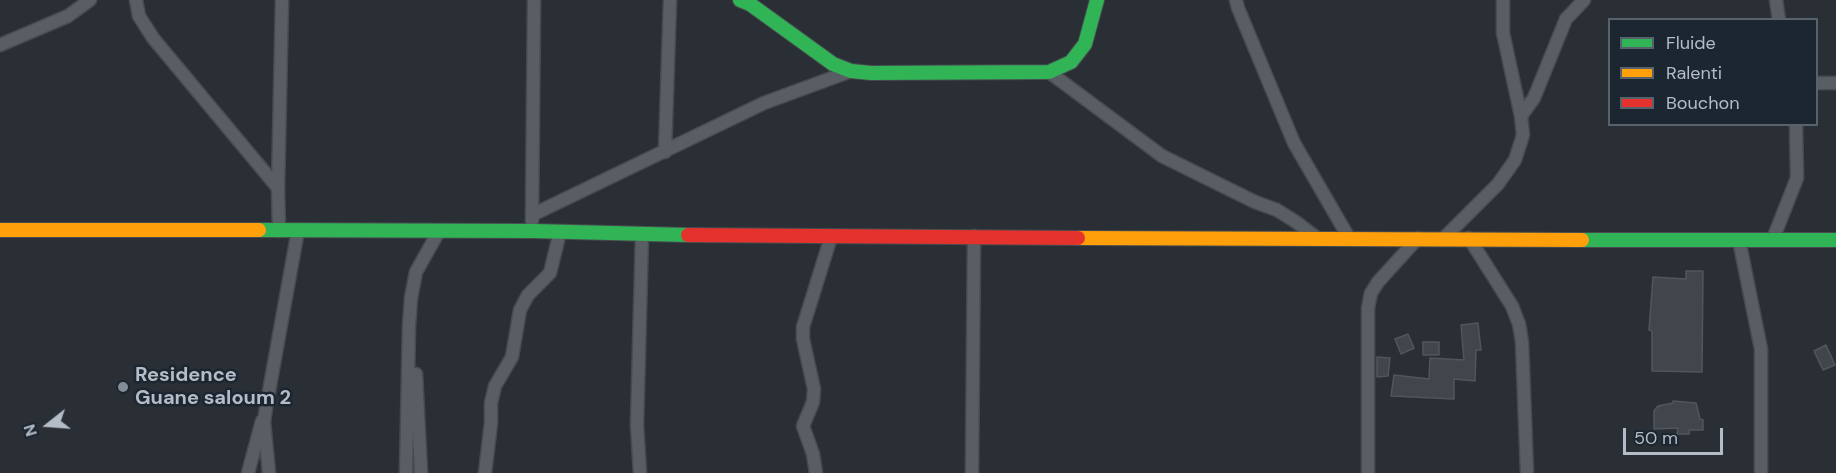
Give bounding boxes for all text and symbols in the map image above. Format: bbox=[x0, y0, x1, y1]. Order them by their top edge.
legend bbox=[1608, 18, 1818, 126]
text: Fluide bbox=[1666, 31, 1716, 55]
text: Ralenti bbox=[1666, 61, 1722, 85]
text: Bouchon bbox=[1666, 91, 1740, 115]
place label: Residence Guane saloum 2 bbox=[135, 364, 291, 411]
marker: Residence Guane saloum 2 bbox=[116, 380, 130, 394]
north arrow bbox=[18, 395, 78, 455]
scale bar bbox=[1626, 416, 1726, 454]
text: N bbox=[19, 422, 42, 439]
text: 50 m bbox=[1634, 426, 1678, 450]

